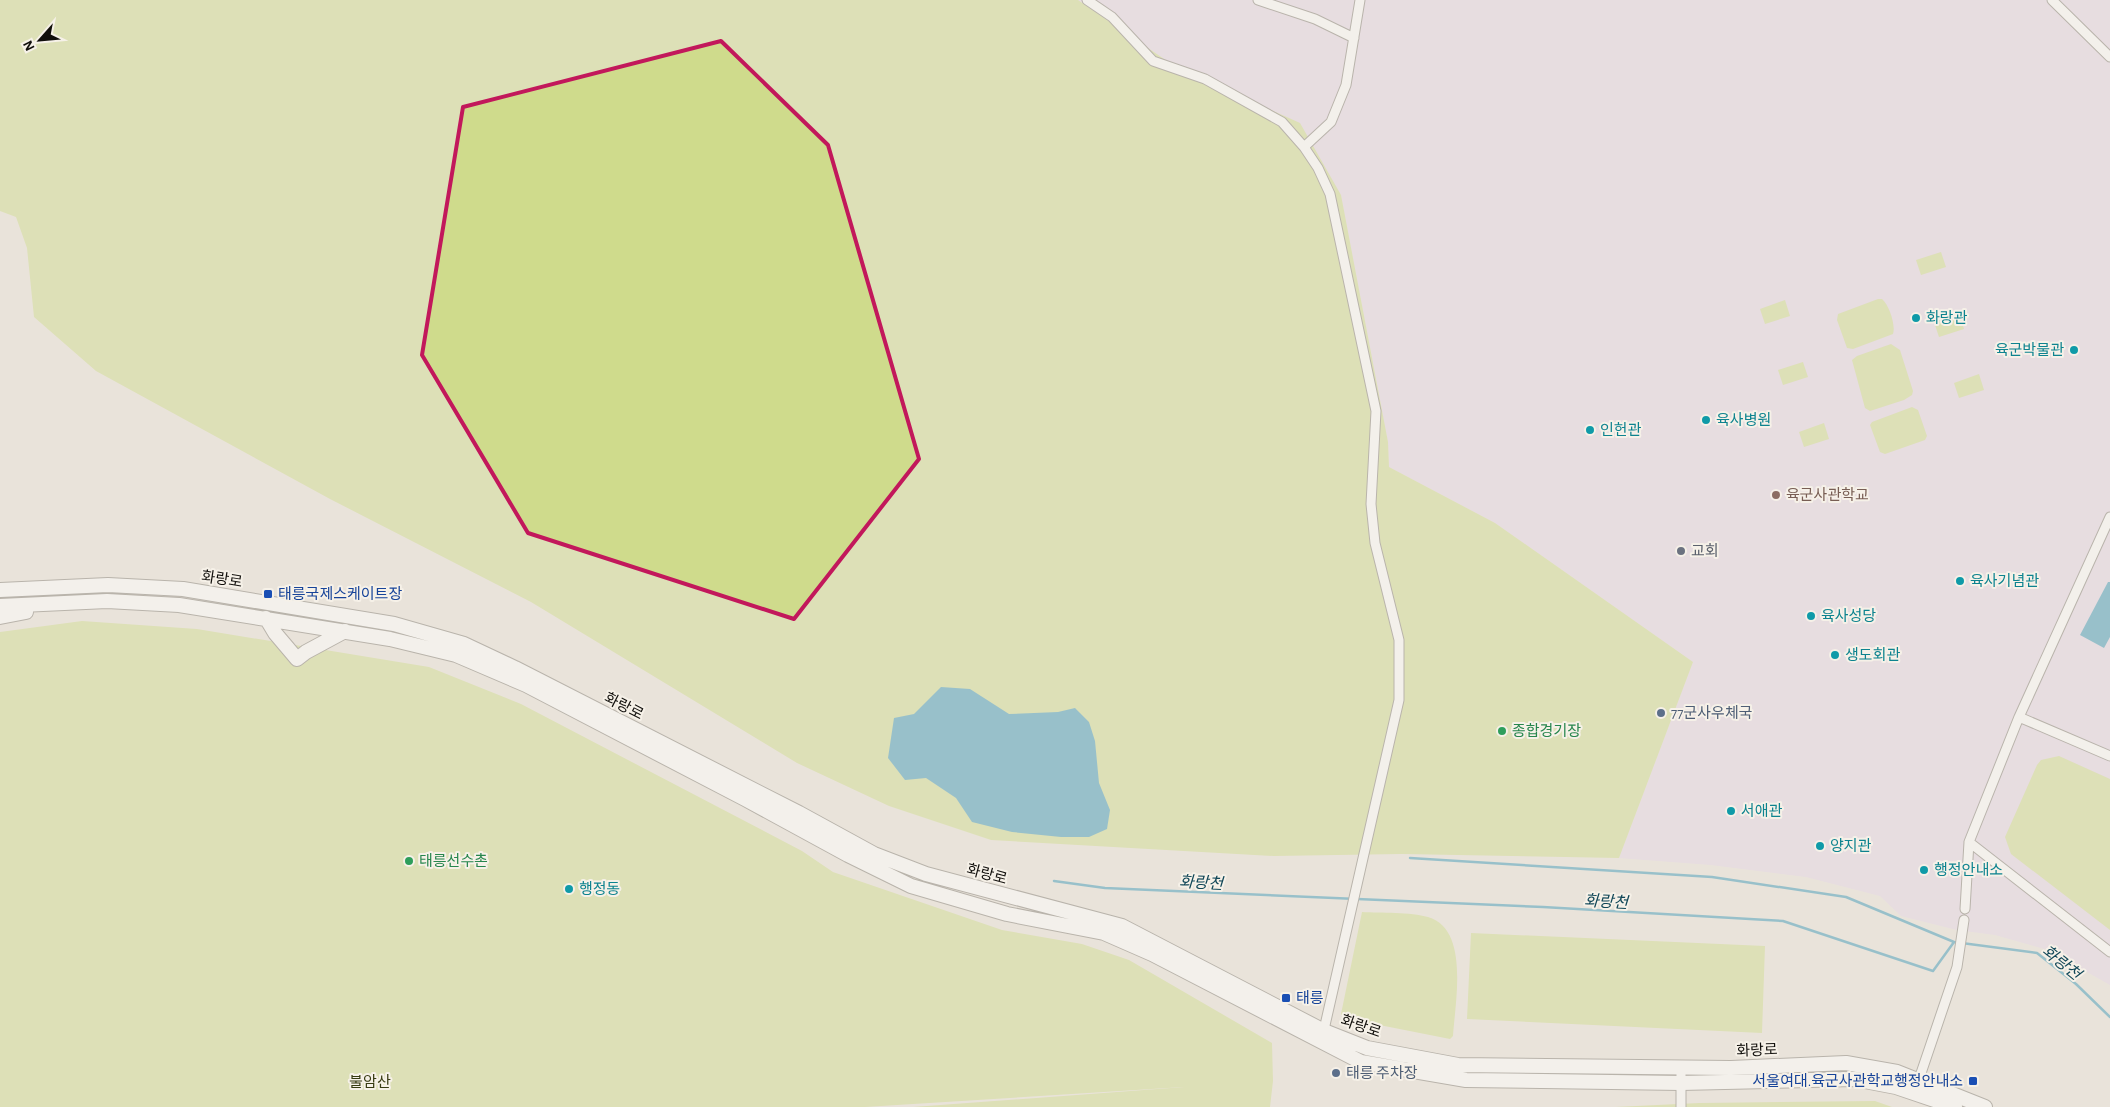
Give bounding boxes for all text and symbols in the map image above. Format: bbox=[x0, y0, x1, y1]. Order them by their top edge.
north arrow bbox=[15, 15, 65, 65]
text: N bbox=[21, 38, 38, 53]
place label: 화랑관 bbox=[1926, 310, 1968, 326]
marker: 화랑관 bbox=[1910, 312, 1922, 324]
place label: 육군박물관 bbox=[1995, 342, 2064, 358]
marker: 육군박물관 bbox=[2068, 344, 2080, 356]
place label: 육사병원 bbox=[1716, 412, 1771, 428]
marker: 육사병원 bbox=[1700, 414, 1712, 426]
place label: 인헌관 bbox=[1600, 421, 1642, 438]
marker: 인헌관 bbox=[1584, 424, 1596, 436]
place label: 육군사관학교 bbox=[1786, 486, 1869, 503]
marker: 육군사관학교 bbox=[1770, 489, 1782, 501]
place label: 교회 bbox=[1691, 543, 1719, 559]
marker: 교회 bbox=[1675, 545, 1687, 557]
street label: 화랑로 bbox=[200, 568, 244, 590]
place label: 육사기념관 bbox=[1970, 573, 2039, 589]
marker: 육사기념관 bbox=[1954, 575, 1966, 587]
place label: 태릉국제스케이트장 bbox=[278, 586, 402, 602]
marker: 태릉국제스케이트장 bbox=[262, 588, 274, 600]
place label: 육사성당 bbox=[1821, 608, 1876, 624]
marker: 육사성당 bbox=[1805, 610, 1817, 622]
place label: 생도회관 bbox=[1845, 647, 1900, 663]
marker: 생도회관 bbox=[1829, 649, 1841, 661]
street label: 화랑로 bbox=[602, 689, 646, 723]
place label: 77군사우체국 bbox=[1671, 705, 1753, 721]
marker: 77군사우체국 bbox=[1655, 707, 1667, 719]
place label: 종합경기장 bbox=[1512, 723, 1581, 739]
marker: 종합경기장 bbox=[1496, 725, 1508, 737]
place label: 서애관 bbox=[1741, 803, 1783, 819]
marker: 서애관 bbox=[1725, 805, 1737, 817]
place label: 양지관 bbox=[1830, 838, 1872, 854]
marker: 양지관 bbox=[1814, 840, 1826, 852]
place label: 태릉선수촌 bbox=[419, 853, 488, 869]
marker: 태릉선수촌 bbox=[403, 855, 415, 867]
street label: 화랑로 bbox=[965, 861, 1009, 887]
place label: 행정안내소 bbox=[1934, 862, 2003, 878]
marker: 행정안내소 bbox=[1918, 864, 1930, 876]
water label: 화랑천 bbox=[1178, 873, 1226, 892]
place label: 행정동 bbox=[579, 881, 620, 897]
marker: 행정동 bbox=[563, 883, 575, 895]
water label: 화랑천 bbox=[1583, 892, 1631, 911]
water label: 화랑천 bbox=[2039, 942, 2086, 984]
place label: 태릉 bbox=[1296, 990, 1324, 1006]
marker: 태릉 bbox=[1280, 992, 1292, 1004]
street label: 화랑로 bbox=[1339, 1012, 1383, 1040]
street label: 화랑로 bbox=[1736, 1041, 1778, 1059]
place label: 태릉 주차장 bbox=[1346, 1065, 1418, 1081]
marker: 태릉 주차장 bbox=[1330, 1067, 1342, 1079]
place label: 서울여대.육군사관학교행정안내소 bbox=[1753, 1072, 1963, 1089]
park label: 불암산 bbox=[349, 1074, 391, 1090]
marker: 서울여대.육군사관학교행정안내소 bbox=[1967, 1075, 1979, 1087]

